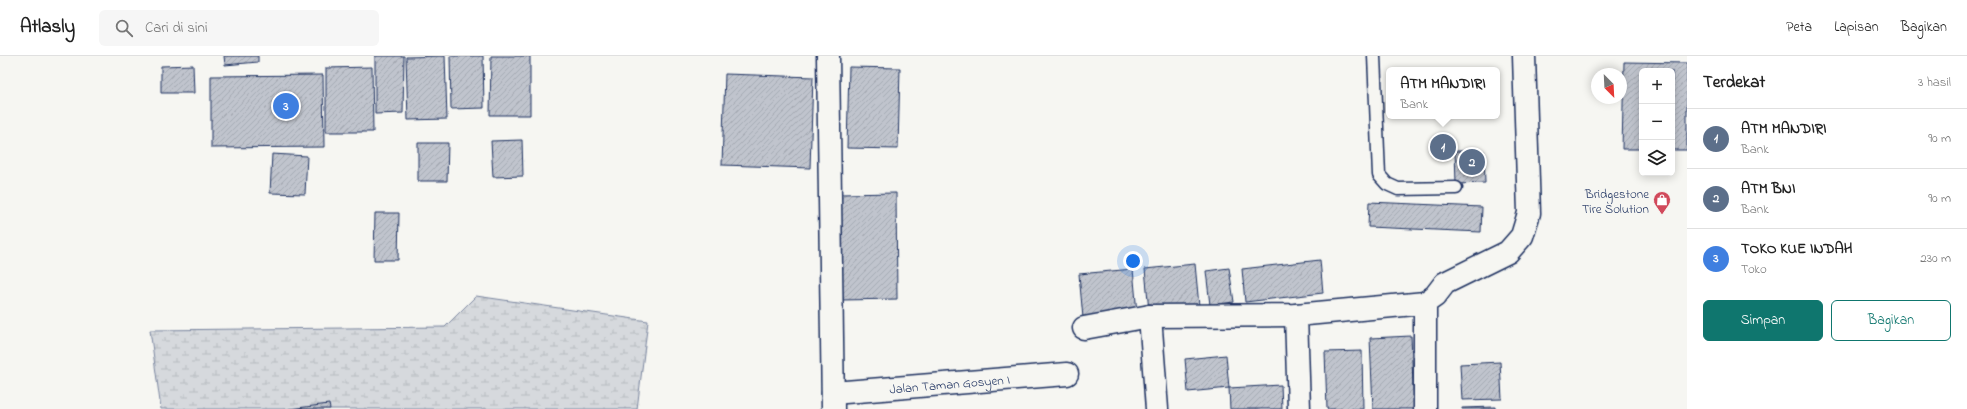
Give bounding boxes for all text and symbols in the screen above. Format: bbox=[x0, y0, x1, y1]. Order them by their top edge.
search box bbox=[99, 10, 379, 46]
text: Atlasly bbox=[20, 14, 75, 41]
icon: search bbox=[113, 17, 135, 39]
text: Cari di sini bbox=[145, 17, 208, 39]
text: Peta bbox=[1786, 17, 1812, 38]
text: Lapisan bbox=[1834, 17, 1879, 38]
text: Bagikan bbox=[1901, 17, 1947, 38]
popup bbox=[1386, 67, 1500, 119]
north arrow bbox=[1591, 68, 1627, 104]
map controls bbox=[1639, 68, 1675, 176]
button: + bbox=[1639, 68, 1675, 104]
text: Terdekat bbox=[1703, 70, 1765, 95]
text: ATM MANDIRI bbox=[1400, 73, 1486, 95]
text: 3 hasil bbox=[1918, 73, 1951, 92]
pin: 3 bbox=[273, 91, 299, 121]
text: Bank bbox=[1400, 95, 1428, 114]
button: − bbox=[1639, 104, 1675, 140]
text: ATM MANDIRI bbox=[1741, 118, 1827, 140]
text: 1 bbox=[1714, 129, 1718, 148]
text: 90 m bbox=[1928, 129, 1951, 148]
pin: 1 bbox=[1430, 132, 1456, 162]
button: layers bbox=[1639, 140, 1675, 176]
text: Bank bbox=[1741, 140, 1769, 159]
pin: 2 bbox=[1459, 147, 1485, 177]
text: ATM BNI bbox=[1741, 178, 1795, 200]
place label: Bridgestone Tire Solution bbox=[1582, 185, 1649, 219]
text: 2 bbox=[1713, 189, 1719, 208]
text: 90 m bbox=[1928, 189, 1951, 208]
shop icon: Bridgestone Tire Solution bbox=[1652, 190, 1672, 215]
text: Bank bbox=[1741, 200, 1769, 219]
text: TOKO KUE INDAH bbox=[1741, 238, 1853, 260]
text: 3 bbox=[1713, 249, 1719, 268]
text: 230 m bbox=[1920, 249, 1951, 268]
your location bbox=[1123, 251, 1143, 271]
text: Toko bbox=[1741, 260, 1767, 279]
button: Simpan bbox=[1703, 300, 1823, 341]
button: Bagikan bbox=[1831, 300, 1951, 341]
street label: Jalan Taman Gosyen I bbox=[889, 371, 1011, 399]

